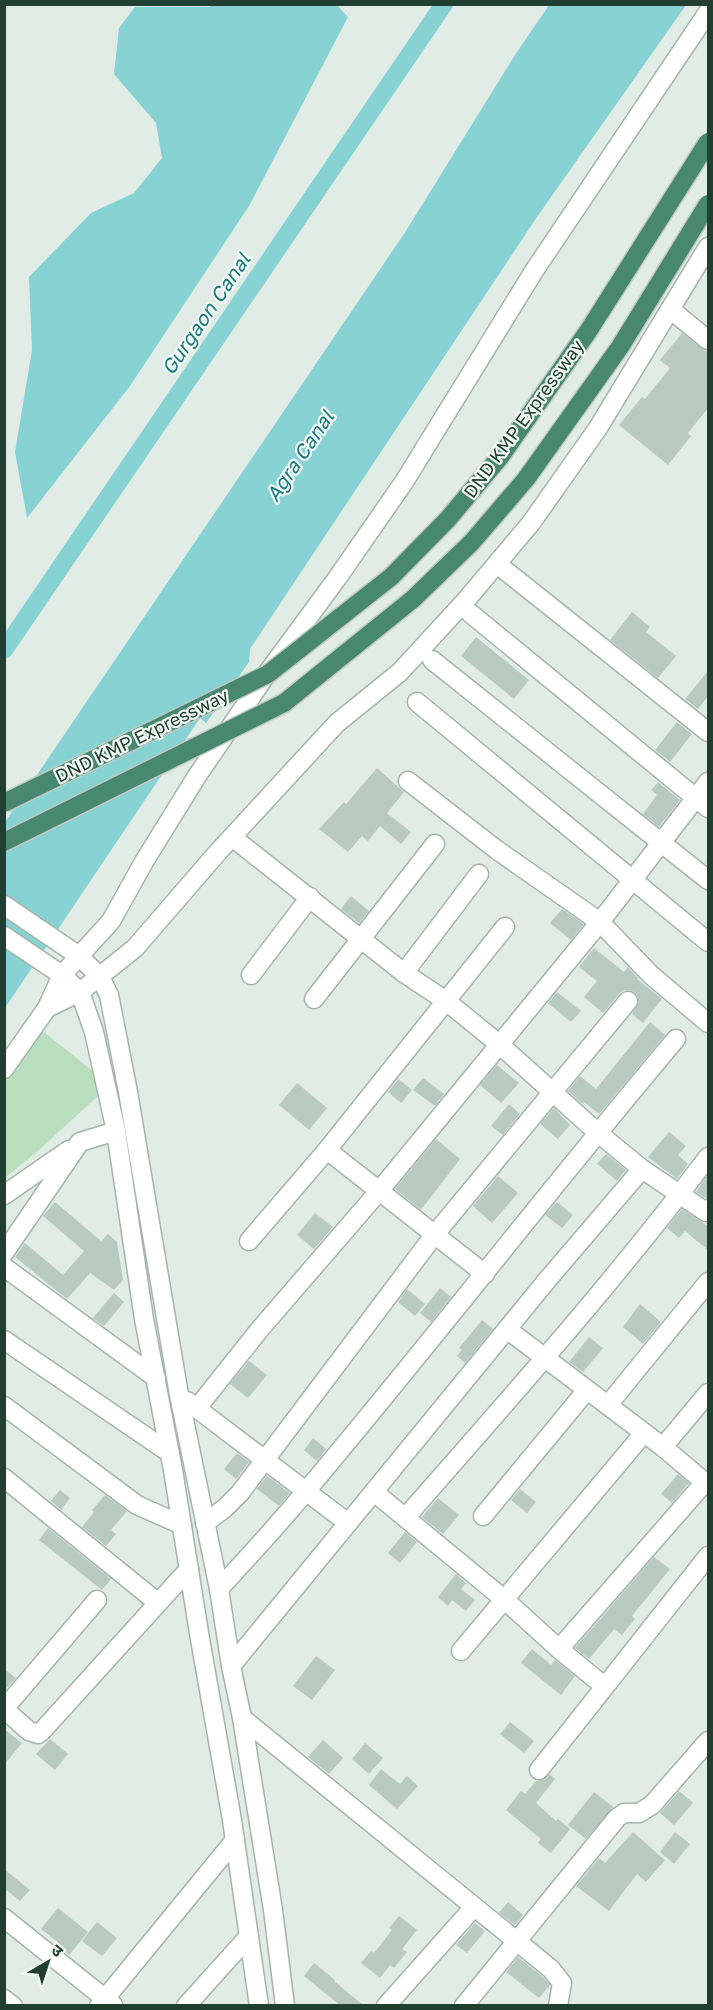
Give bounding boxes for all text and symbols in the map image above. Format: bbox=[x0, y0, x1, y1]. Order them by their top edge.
water label: Gurgaon Canal bbox=[156, 248, 256, 379]
street label: DND KMP Expressway bbox=[458, 335, 588, 502]
water label: Agra Canal bbox=[260, 405, 339, 506]
street label: DND KMP Expressway bbox=[51, 684, 232, 787]
north arrow bbox=[18, 1932, 78, 1992]
text: उ bbox=[48, 1940, 68, 1961]

